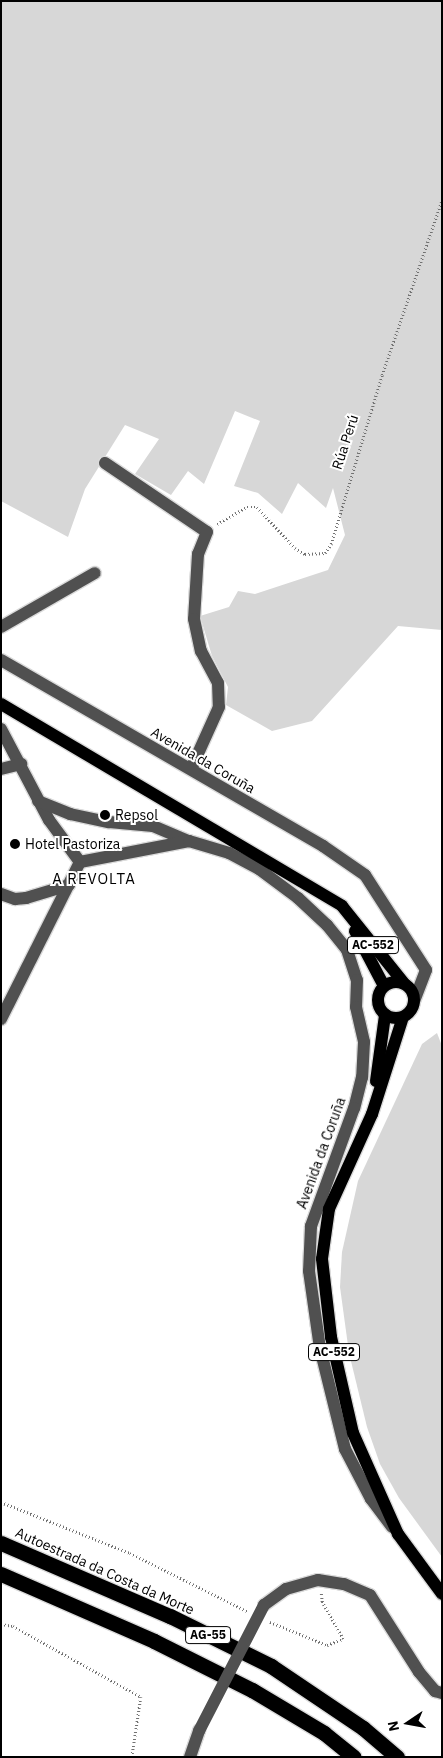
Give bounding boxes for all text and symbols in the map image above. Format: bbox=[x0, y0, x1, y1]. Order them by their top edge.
street label: Rúa Perú bbox=[328, 412, 362, 472]
street label: Avenida da Coruña bbox=[148, 723, 258, 797]
place label: Repsol bbox=[115, 807, 158, 823]
marker: Repsol bbox=[99, 809, 111, 821]
place label: Hotel Pastoriza bbox=[25, 836, 120, 852]
marker: Hotel Pastoriza bbox=[9, 838, 21, 850]
district label: A REVOLTA bbox=[51, 870, 137, 888]
road number: AC-552 bbox=[347, 936, 399, 954]
street label: Avenida da Coruña bbox=[293, 1095, 349, 1211]
road number: AC-552 bbox=[308, 1342, 360, 1361]
street label: Autoestrada da Costa da Morte bbox=[13, 1524, 197, 1618]
road number: AG-55 bbox=[184, 1626, 232, 1644]
north arrow bbox=[383, 1698, 433, 1748]
text: N bbox=[383, 1719, 403, 1733]

